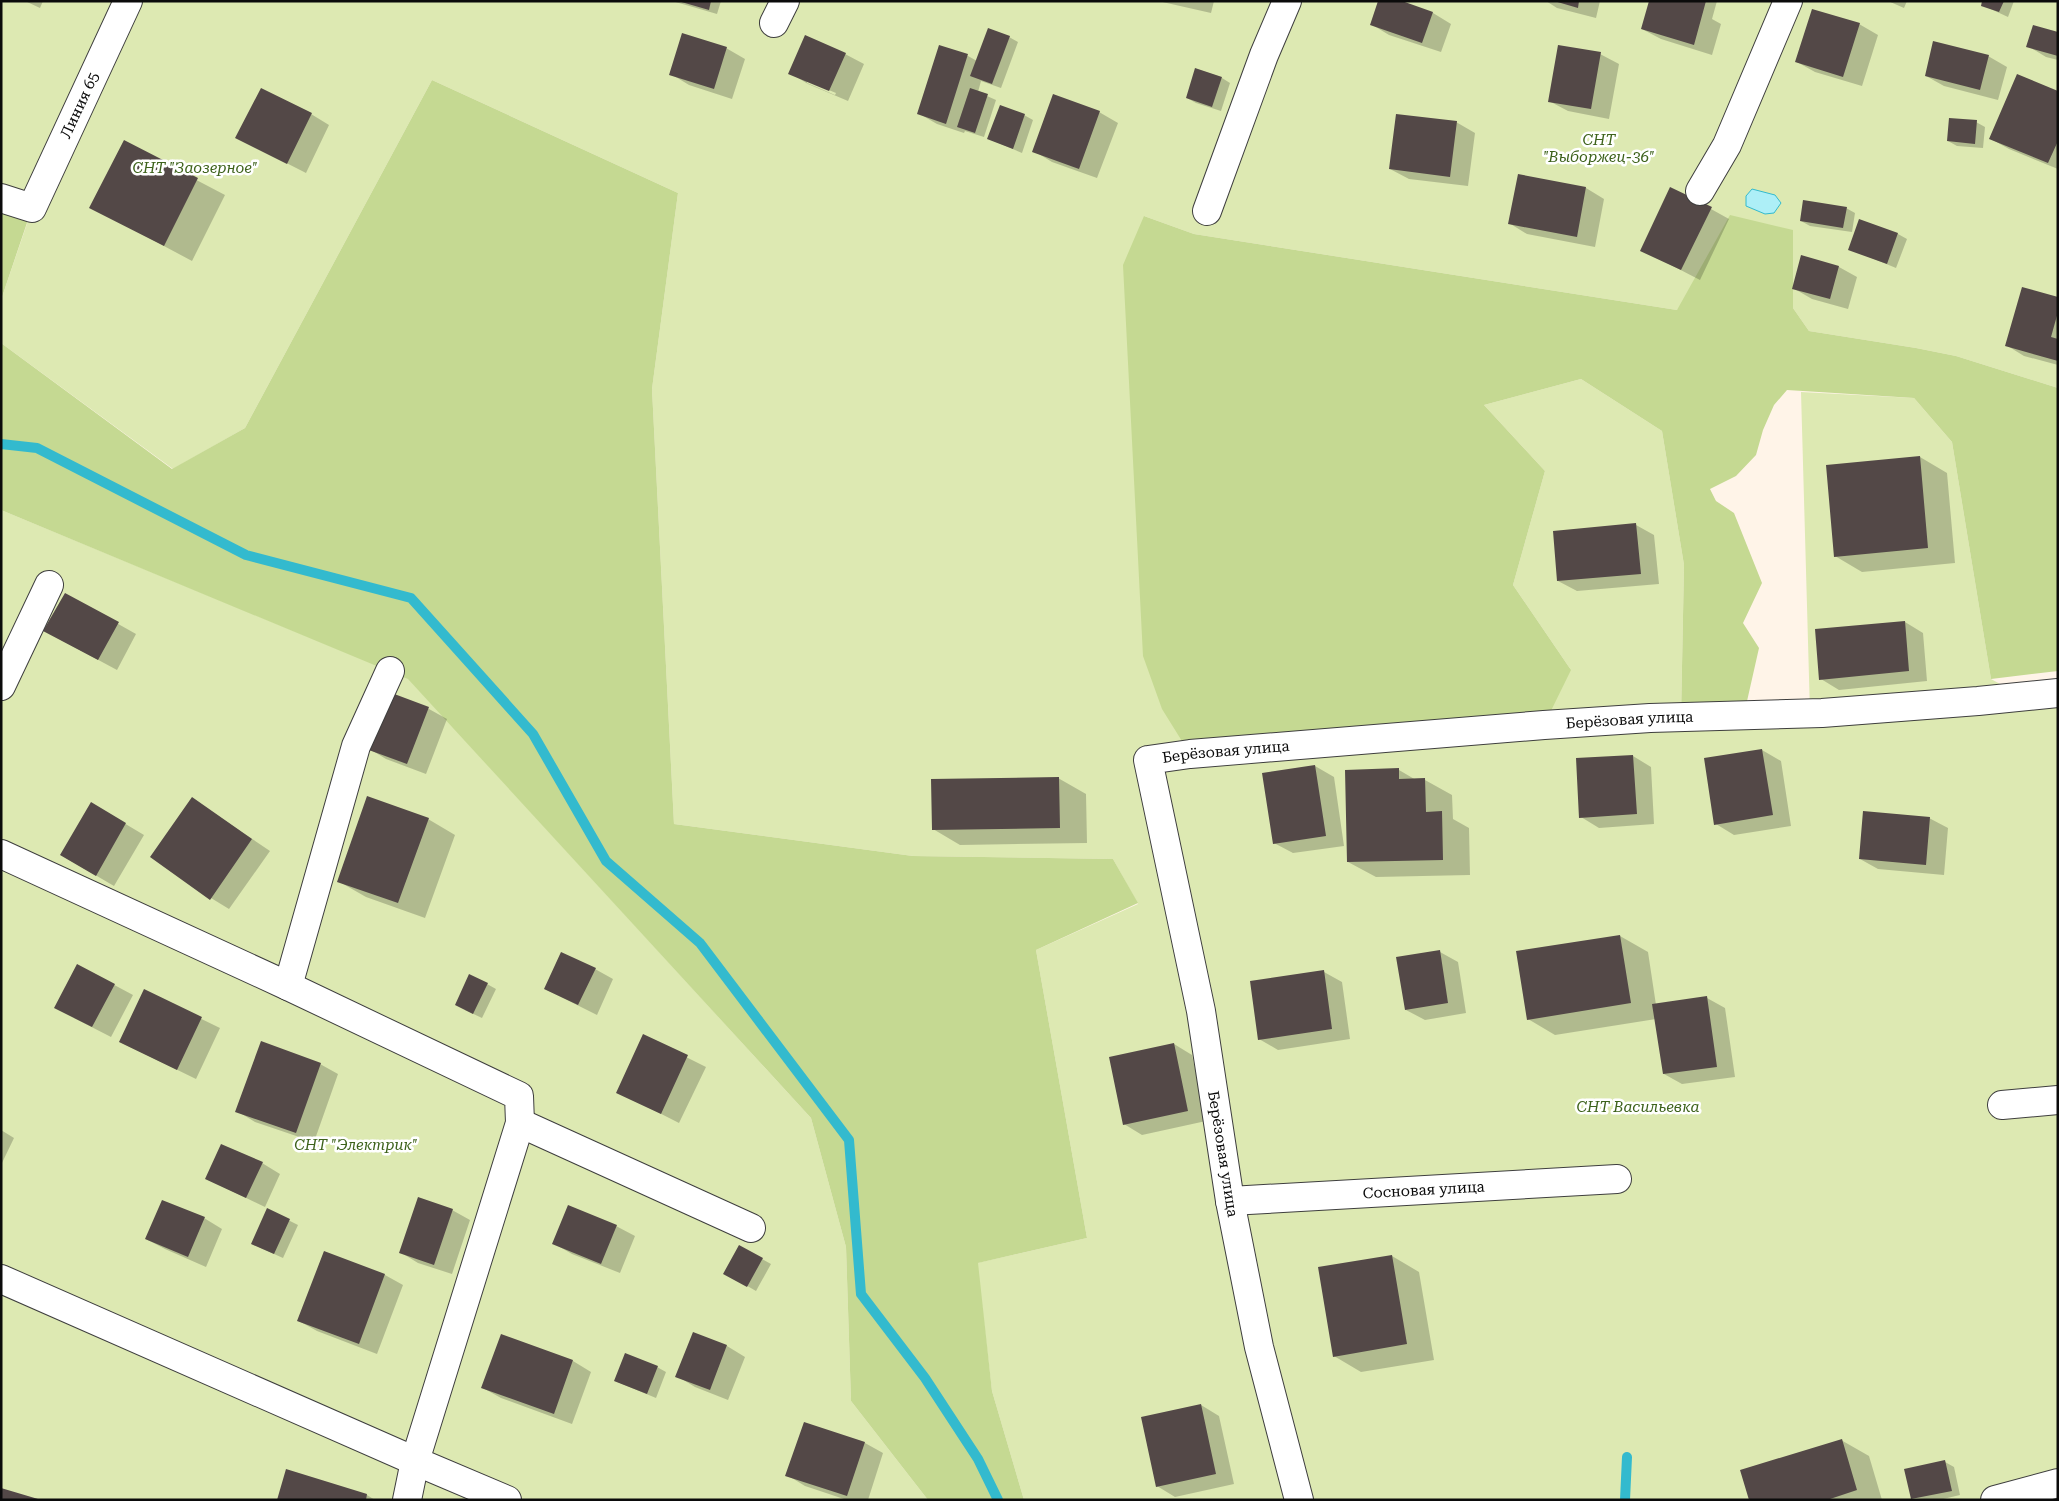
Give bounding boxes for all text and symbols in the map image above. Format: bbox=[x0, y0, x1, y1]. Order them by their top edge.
street label: Линия 65 bbox=[57, 69, 103, 141]
park label: СНТ "Выборжец-36" bbox=[1543, 131, 1655, 166]
park label: СНТ "Заозерное" bbox=[132, 159, 258, 177]
street label: Берёзовая улица bbox=[1565, 708, 1694, 733]
street label: Берёзовая улица bbox=[1161, 737, 1290, 767]
street label: Берёзовая улица bbox=[1204, 1090, 1242, 1218]
park label: СНТ Васильевка bbox=[1576, 1098, 1700, 1116]
park label: СНТ "Электрик" bbox=[294, 1136, 418, 1154]
street label: Сосновая улица bbox=[1362, 1178, 1485, 1202]

